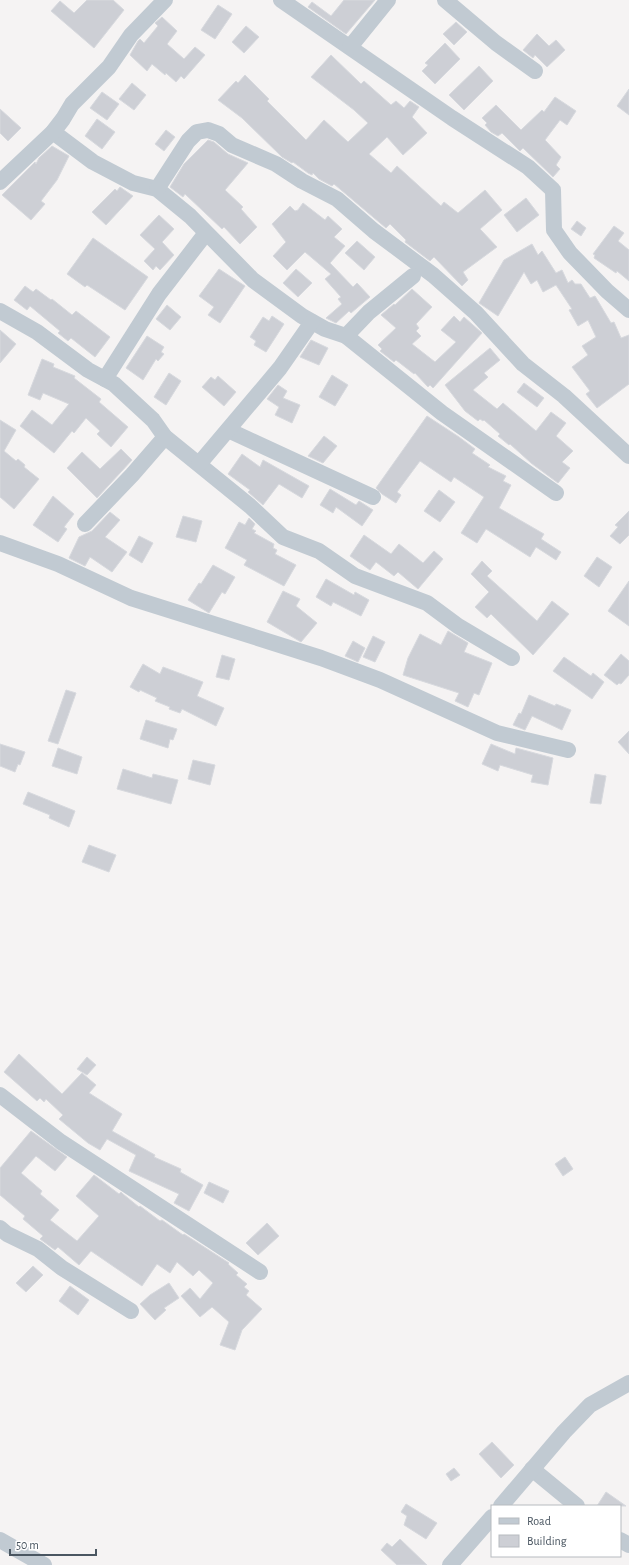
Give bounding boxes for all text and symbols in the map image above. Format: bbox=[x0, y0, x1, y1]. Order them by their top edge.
legend bbox=[491, 1505, 621, 1557]
text: Road bbox=[527, 1515, 551, 1527]
scale bar bbox=[10, 1531, 96, 1557]
text: Building bbox=[527, 1535, 567, 1547]
text: 50 m bbox=[16, 1539, 39, 1551]

